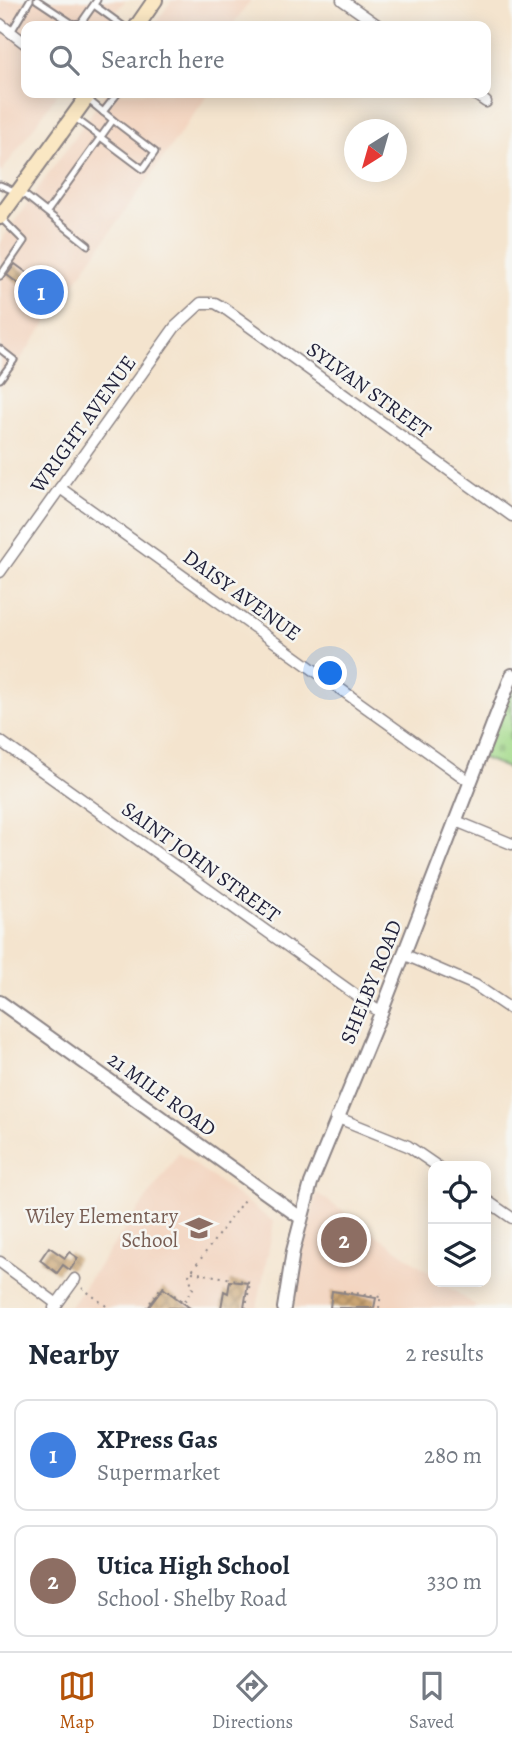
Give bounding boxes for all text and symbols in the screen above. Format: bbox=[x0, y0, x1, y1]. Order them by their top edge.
search box bbox=[21, 21, 491, 98]
icon: search bbox=[45, 41, 83, 79]
text: Search here bbox=[101, 42, 225, 77]
north arrow bbox=[344, 119, 407, 182]
pin: 1 bbox=[18, 266, 64, 318]
street label: SYLVAN STREET bbox=[301, 335, 437, 445]
street label: WRIGHT AVENUE bbox=[23, 350, 142, 499]
street label: DAISY AVENUE bbox=[177, 543, 307, 647]
your location bbox=[313, 656, 347, 690]
street label: SAINT JOHN STREET bbox=[116, 795, 286, 929]
street label: SHELBY ROAD bbox=[333, 916, 409, 1048]
street label: 21 MILE ROAD bbox=[102, 1045, 222, 1143]
map controls bbox=[428, 1161, 491, 1287]
button: locate bbox=[428, 1161, 491, 1224]
place label: Wiley Elementary School bbox=[25, 1202, 179, 1254]
school or university icon: Wiley Elementary School bbox=[184, 1213, 214, 1243]
pin: 2 bbox=[321, 1214, 367, 1266]
button: layers bbox=[428, 1224, 491, 1287]
text: Nearby bbox=[28, 1334, 119, 1374]
text: 2 results bbox=[406, 1338, 484, 1369]
text: XPress Gas bbox=[97, 1422, 218, 1457]
text: 1 bbox=[49, 1440, 57, 1471]
text: 280 m bbox=[424, 1440, 482, 1471]
text: Supermarket bbox=[97, 1457, 220, 1488]
text: Utica High School bbox=[97, 1548, 290, 1583]
text: 2 bbox=[47, 1566, 59, 1597]
text: 330 m bbox=[427, 1566, 482, 1597]
text: School · Shelby Road bbox=[97, 1583, 287, 1614]
tab: Map bbox=[58, 1667, 96, 1735]
tab: Directions bbox=[212, 1667, 293, 1735]
tab: Saved bbox=[409, 1667, 454, 1735]

